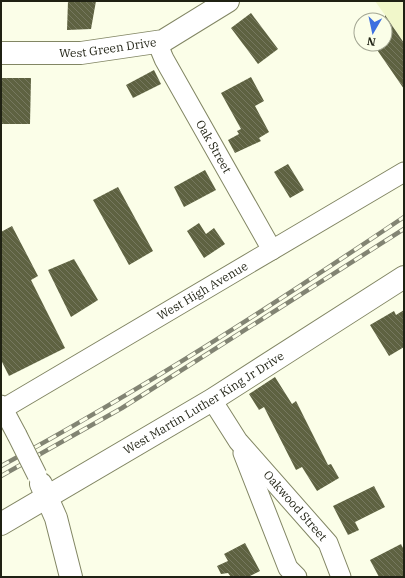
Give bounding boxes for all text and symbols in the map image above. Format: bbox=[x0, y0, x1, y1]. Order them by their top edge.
north arrow bbox=[353, 12, 393, 52]
street label: West Green Drive bbox=[59, 34, 157, 60]
text: N bbox=[366, 34, 377, 49]
street label: Oak Street bbox=[193, 117, 235, 176]
street label: West High Avenue bbox=[154, 258, 250, 323]
street label: West Martin Luther King Jr Drive bbox=[121, 348, 286, 457]
street label: Oakwood Street bbox=[260, 467, 331, 544]

